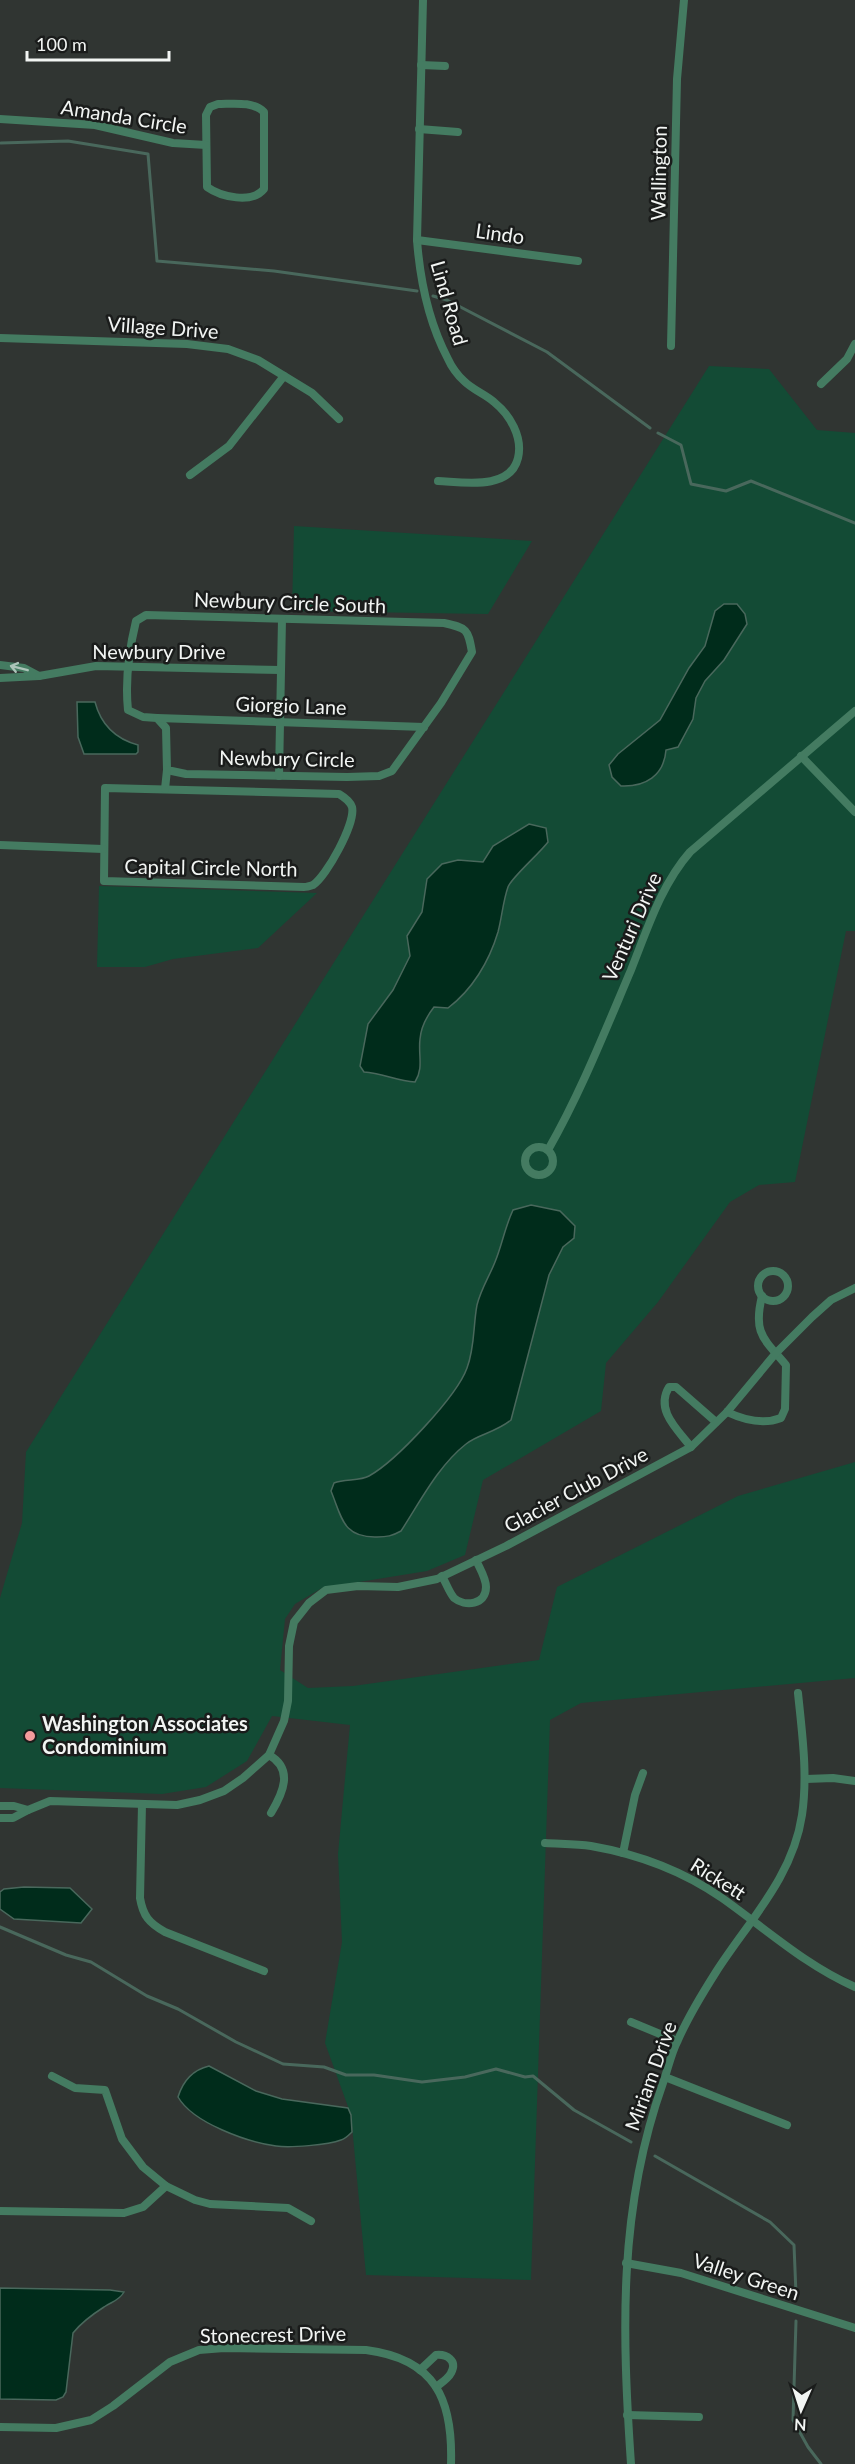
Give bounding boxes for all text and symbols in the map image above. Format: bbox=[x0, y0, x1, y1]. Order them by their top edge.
scale bar bbox=[27, 24, 170, 62]
text: 100 m bbox=[36, 33, 87, 55]
street label: Amanda Circle bbox=[59, 94, 189, 138]
street label: Wallington bbox=[645, 125, 671, 221]
street label: Lindo bbox=[474, 218, 526, 248]
street label: Lind Road bbox=[426, 258, 473, 348]
street label: Village Drive bbox=[107, 311, 219, 343]
street label: Newbury Circle South bbox=[194, 587, 387, 617]
street label: Newbury Drive bbox=[92, 639, 226, 663]
one-way arrow bbox=[10, 662, 29, 674]
street label: Giorgio Lane bbox=[235, 691, 347, 719]
street label: Newbury Circle bbox=[219, 745, 355, 771]
street label: Capital Circle North bbox=[124, 853, 298, 881]
street label: Venturi Drive bbox=[596, 868, 666, 985]
street label: Glacier Club Drive bbox=[500, 1441, 651, 1537]
place label: Washington Associates Condominium bbox=[42, 1711, 248, 1758]
marker: Washington Associates Condominium bbox=[23, 1729, 37, 1743]
street label: Rickett bbox=[687, 1852, 751, 1905]
street label: Miriam Drive bbox=[619, 2018, 681, 2134]
street label: Valley Green bbox=[690, 2248, 802, 2305]
street label: Stonecrest Drive bbox=[200, 2321, 346, 2347]
north arrow bbox=[771, 2380, 831, 2440]
text: N bbox=[794, 2416, 807, 2435]

